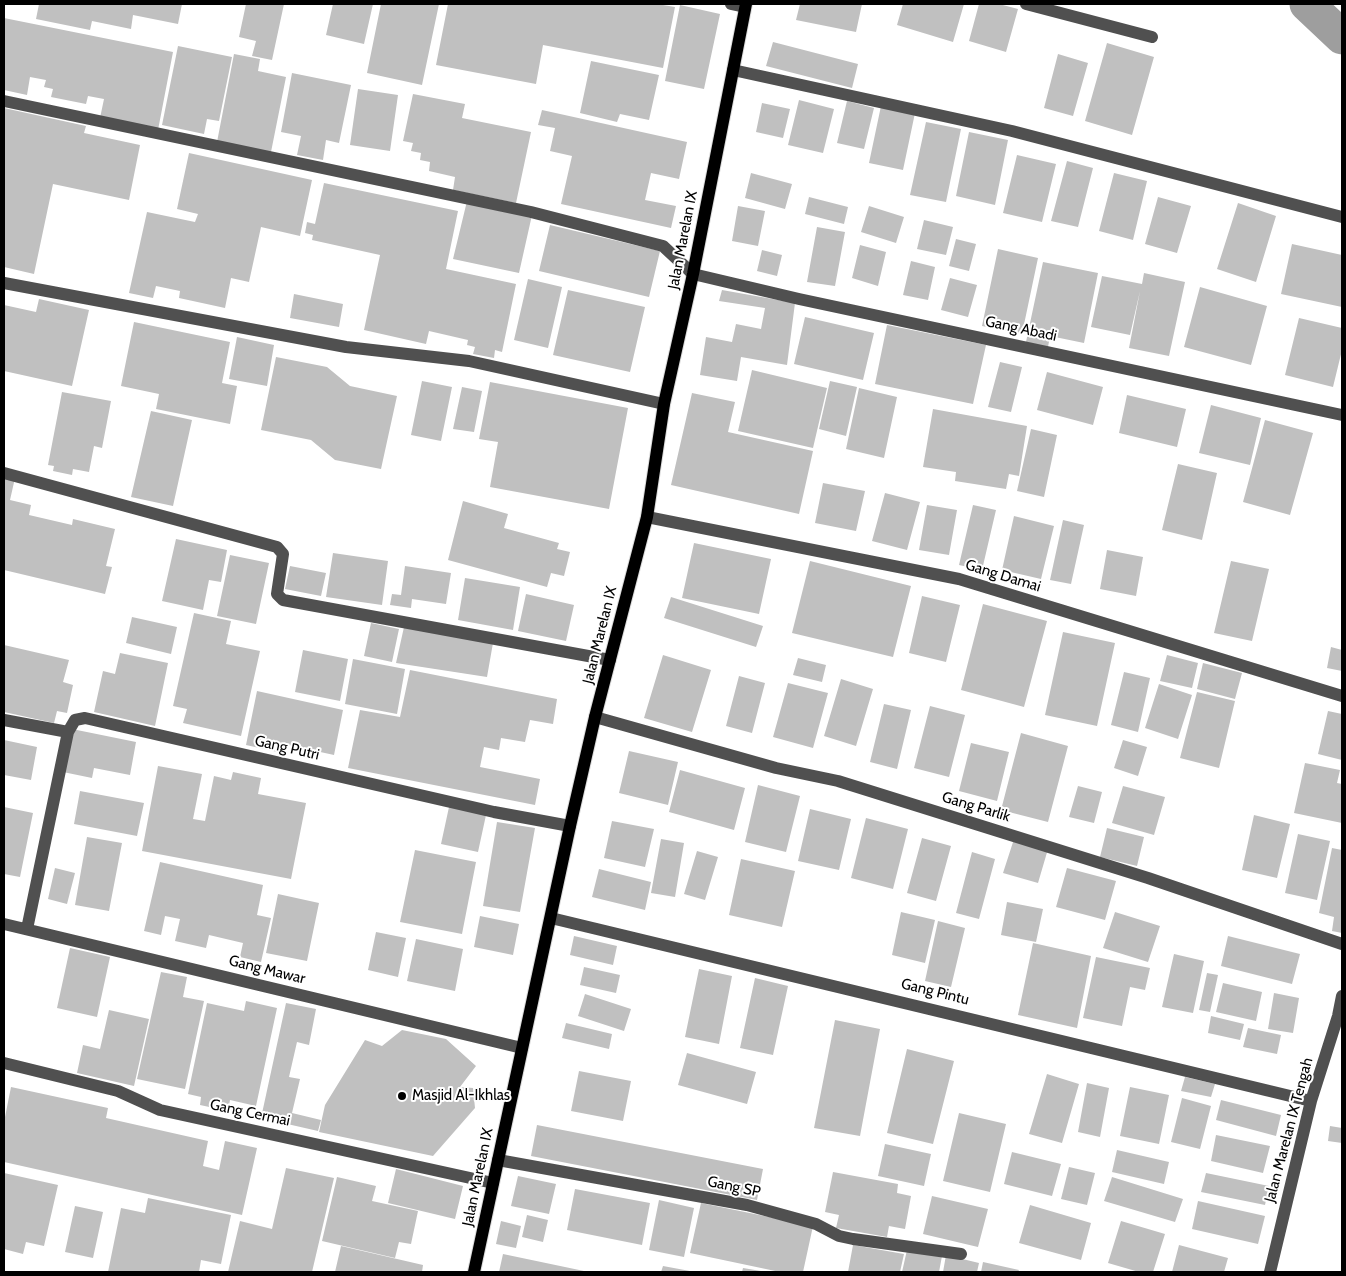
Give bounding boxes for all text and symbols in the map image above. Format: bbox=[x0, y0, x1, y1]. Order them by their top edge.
street label: Jalan Marelan IX bbox=[665, 189, 701, 291]
street label: Gang Abadi bbox=[984, 313, 1058, 345]
street label: Gang Damai bbox=[963, 556, 1043, 596]
street label: Jalan Marelan IX bbox=[579, 584, 621, 686]
street label: Gang Putri bbox=[253, 732, 321, 764]
street label: Gang Parlik bbox=[940, 788, 1012, 826]
street label: Gang Mawar bbox=[227, 952, 307, 988]
street label: Gang Pintu bbox=[899, 975, 971, 1009]
street label: Jalan Marelan IX Tengah bbox=[1261, 1056, 1317, 1204]
place label: Masjid Al-Ikhlas bbox=[412, 1087, 510, 1105]
marker: Masjid Al-Ikhlas bbox=[396, 1090, 408, 1102]
street label: Gang Cermai bbox=[208, 1096, 292, 1130]
street label: Jalan Marelan IX bbox=[459, 1126, 497, 1228]
street label: Gang SP bbox=[706, 1173, 762, 1201]

